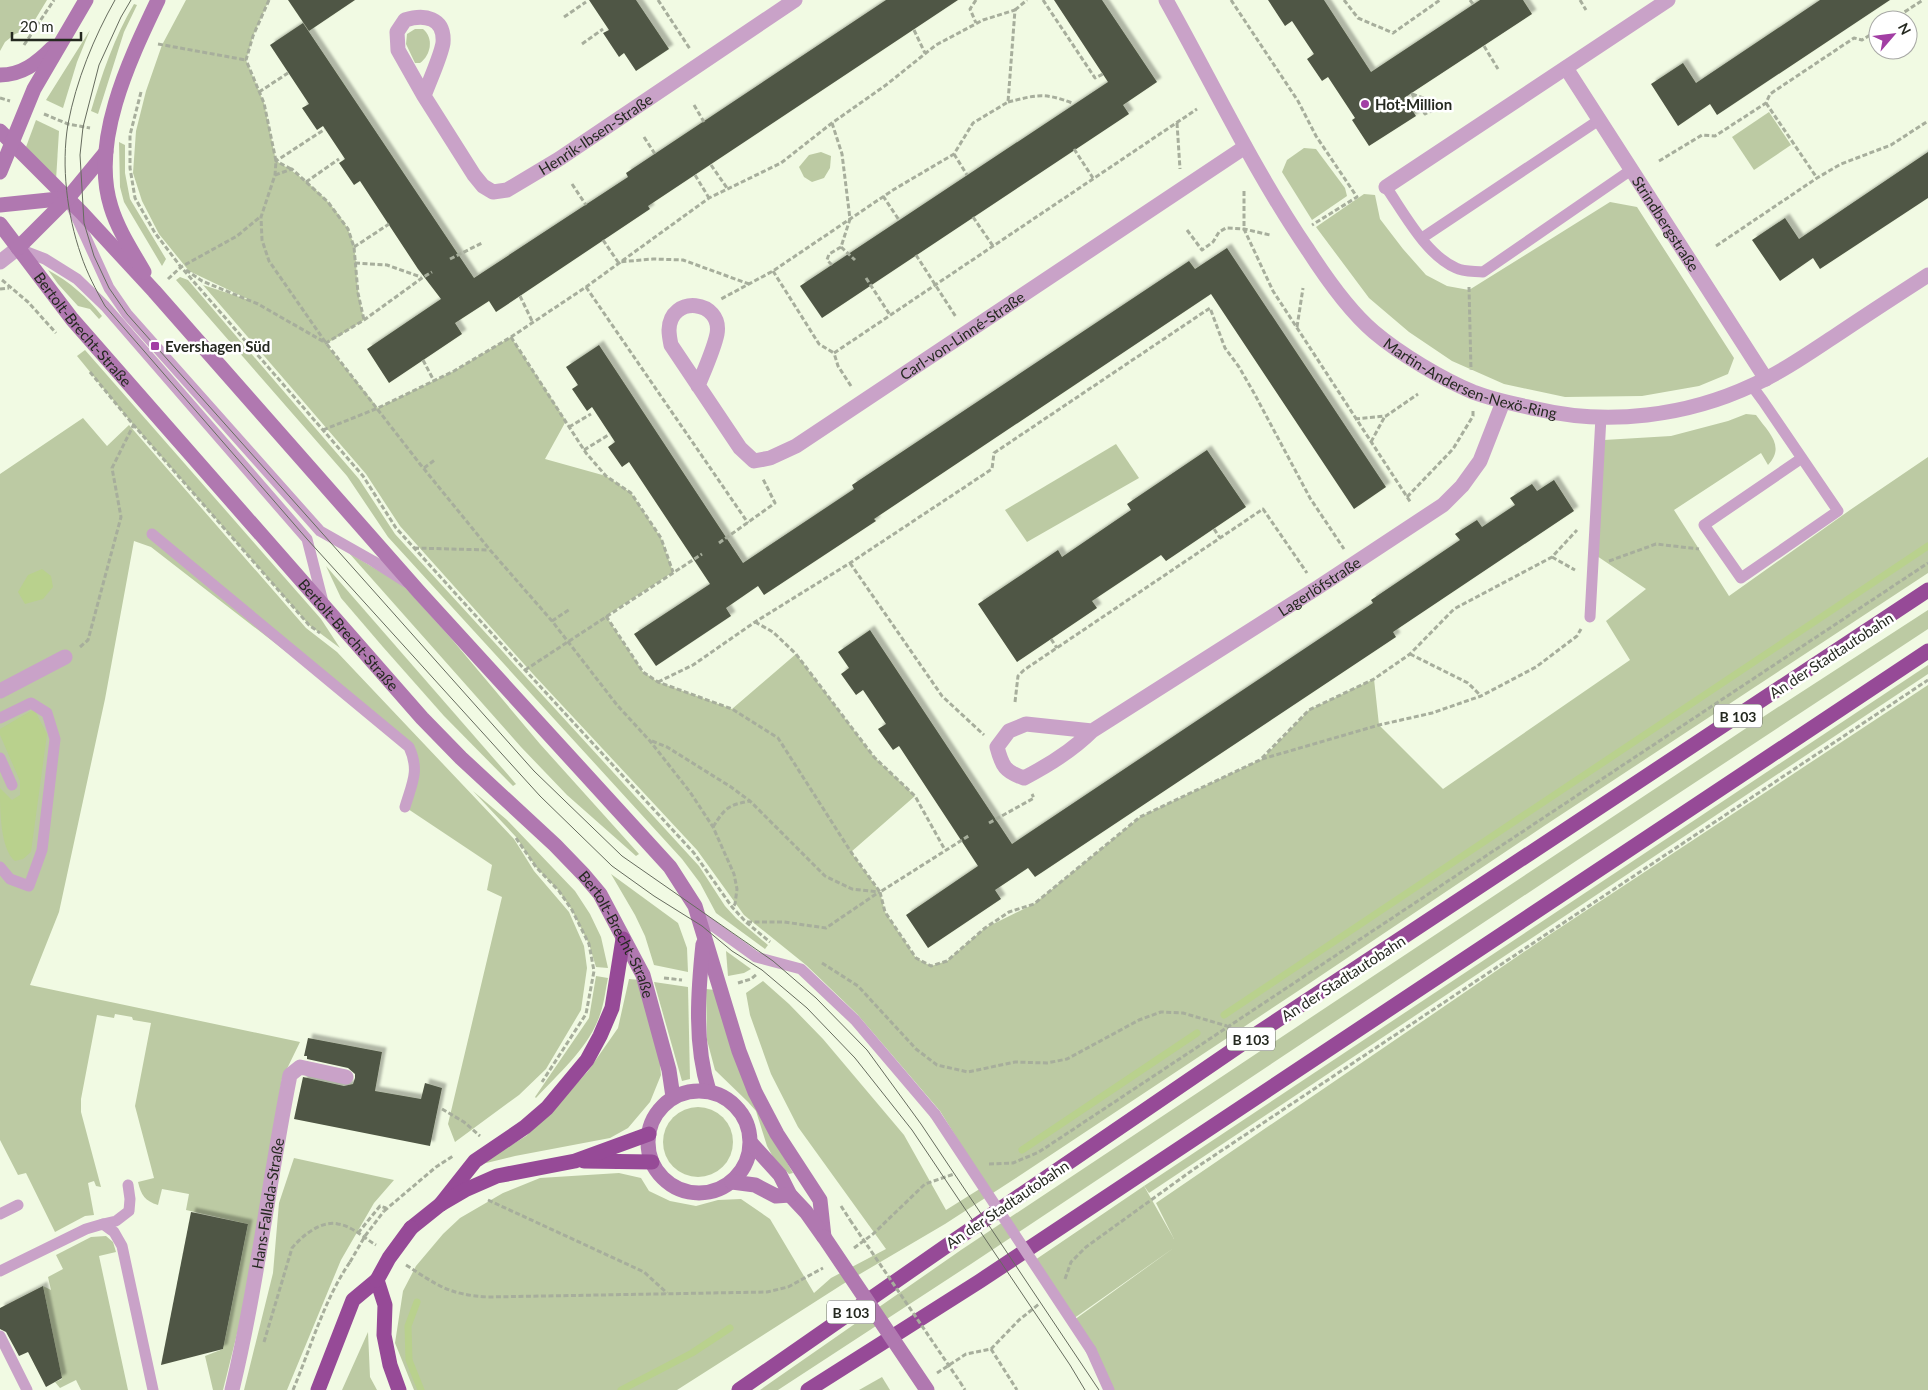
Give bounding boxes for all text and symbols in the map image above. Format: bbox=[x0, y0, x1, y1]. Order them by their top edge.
scale bar bbox=[12, 10, 81, 42]
north arrow bbox=[1868, 10, 1918, 60]
text: 20 m bbox=[20, 17, 54, 35]
text: N bbox=[1895, 20, 1915, 37]
street label: Henrik-Ibsen-Straße bbox=[535, 90, 656, 178]
place label: Hot-Million bbox=[1375, 95, 1452, 113]
marker: Hot-Million bbox=[1359, 98, 1371, 110]
street label: Strindbergstraße bbox=[1629, 173, 1703, 275]
street label: Bertolt-Brecht-Straße bbox=[31, 268, 136, 390]
street label: Carl-von-Linné-Straße bbox=[896, 287, 1028, 384]
street label: Martin-Andersen-Nexö-Ring bbox=[1380, 334, 1559, 422]
place label: Evershagen Süd bbox=[165, 337, 270, 355]
marker: Evershagen Süd bbox=[149, 340, 161, 352]
street label: Lagerlöfstraße bbox=[1274, 553, 1364, 620]
street label: Bertolt-Brecht-Straße bbox=[295, 575, 403, 694]
street label: An der Stadtautobahn bbox=[1766, 608, 1896, 702]
road number: B 103 bbox=[1714, 704, 1762, 728]
street label: Bertolt-Brecht-Straße bbox=[575, 867, 658, 1000]
street label: An der Stadtautobahn bbox=[1278, 931, 1408, 1025]
road number: B 103 bbox=[1227, 1028, 1275, 1050]
street label: Hans-Fallada-Straße bbox=[248, 1136, 287, 1270]
street label: An der Stadtautobahn bbox=[942, 1156, 1072, 1252]
road number: B 103 bbox=[827, 1300, 875, 1324]

